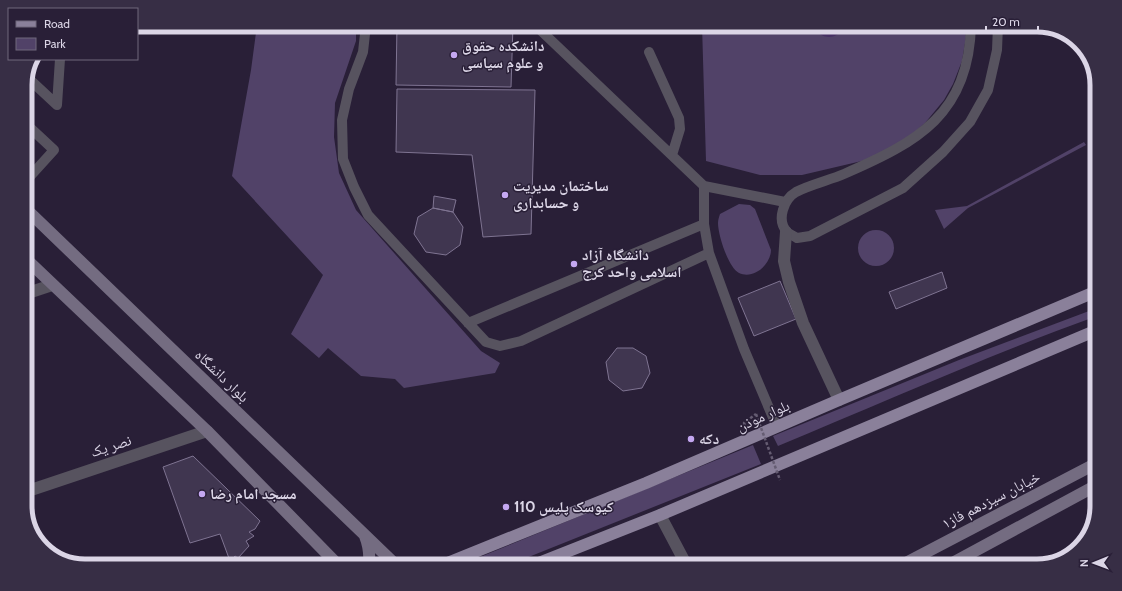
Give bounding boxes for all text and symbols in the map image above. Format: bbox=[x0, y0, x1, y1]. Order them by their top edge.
legend bbox=[8, 8, 138, 60]
scale bar bbox=[986, 8, 1038, 34]
text: 20 m bbox=[992, 14, 1020, 29]
text: Road bbox=[44, 16, 70, 31]
text: Park bbox=[44, 36, 66, 51]
place label: دانشکده حقوق و علوم سیاسی bbox=[462, 37, 544, 73]
marker: دانشکده حقوق و علوم سیاسی bbox=[449, 50, 459, 60]
place label: ساختمان مدیریت و حسابداری bbox=[513, 177, 609, 212]
marker: ساختمان مدیریت و حسابداری bbox=[500, 190, 510, 200]
place label: دانشگاه آزاد اسلامی واحد کرج bbox=[582, 246, 682, 281]
marker: دانشگاه آزاد اسلامی واحد کرج bbox=[569, 259, 579, 269]
street label: بلوار دانشگاه bbox=[191, 346, 253, 406]
street label: بلوار موذن bbox=[734, 396, 793, 437]
place label: دکه bbox=[699, 430, 719, 448]
street label: نصر یک bbox=[88, 431, 134, 461]
marker: دکه bbox=[686, 434, 696, 444]
street label: خیابان سیزدهم فاز۱ bbox=[939, 467, 1044, 533]
place label: مسجد امام رضا bbox=[210, 485, 297, 504]
marker: مسجد امام رضا bbox=[197, 489, 207, 499]
place label: کیوسک پلیس 110 bbox=[514, 498, 614, 516]
marker: کیوسک پلیس 110 bbox=[501, 502, 511, 512]
north arrow bbox=[1074, 543, 1114, 583]
text: N bbox=[1077, 559, 1091, 567]

